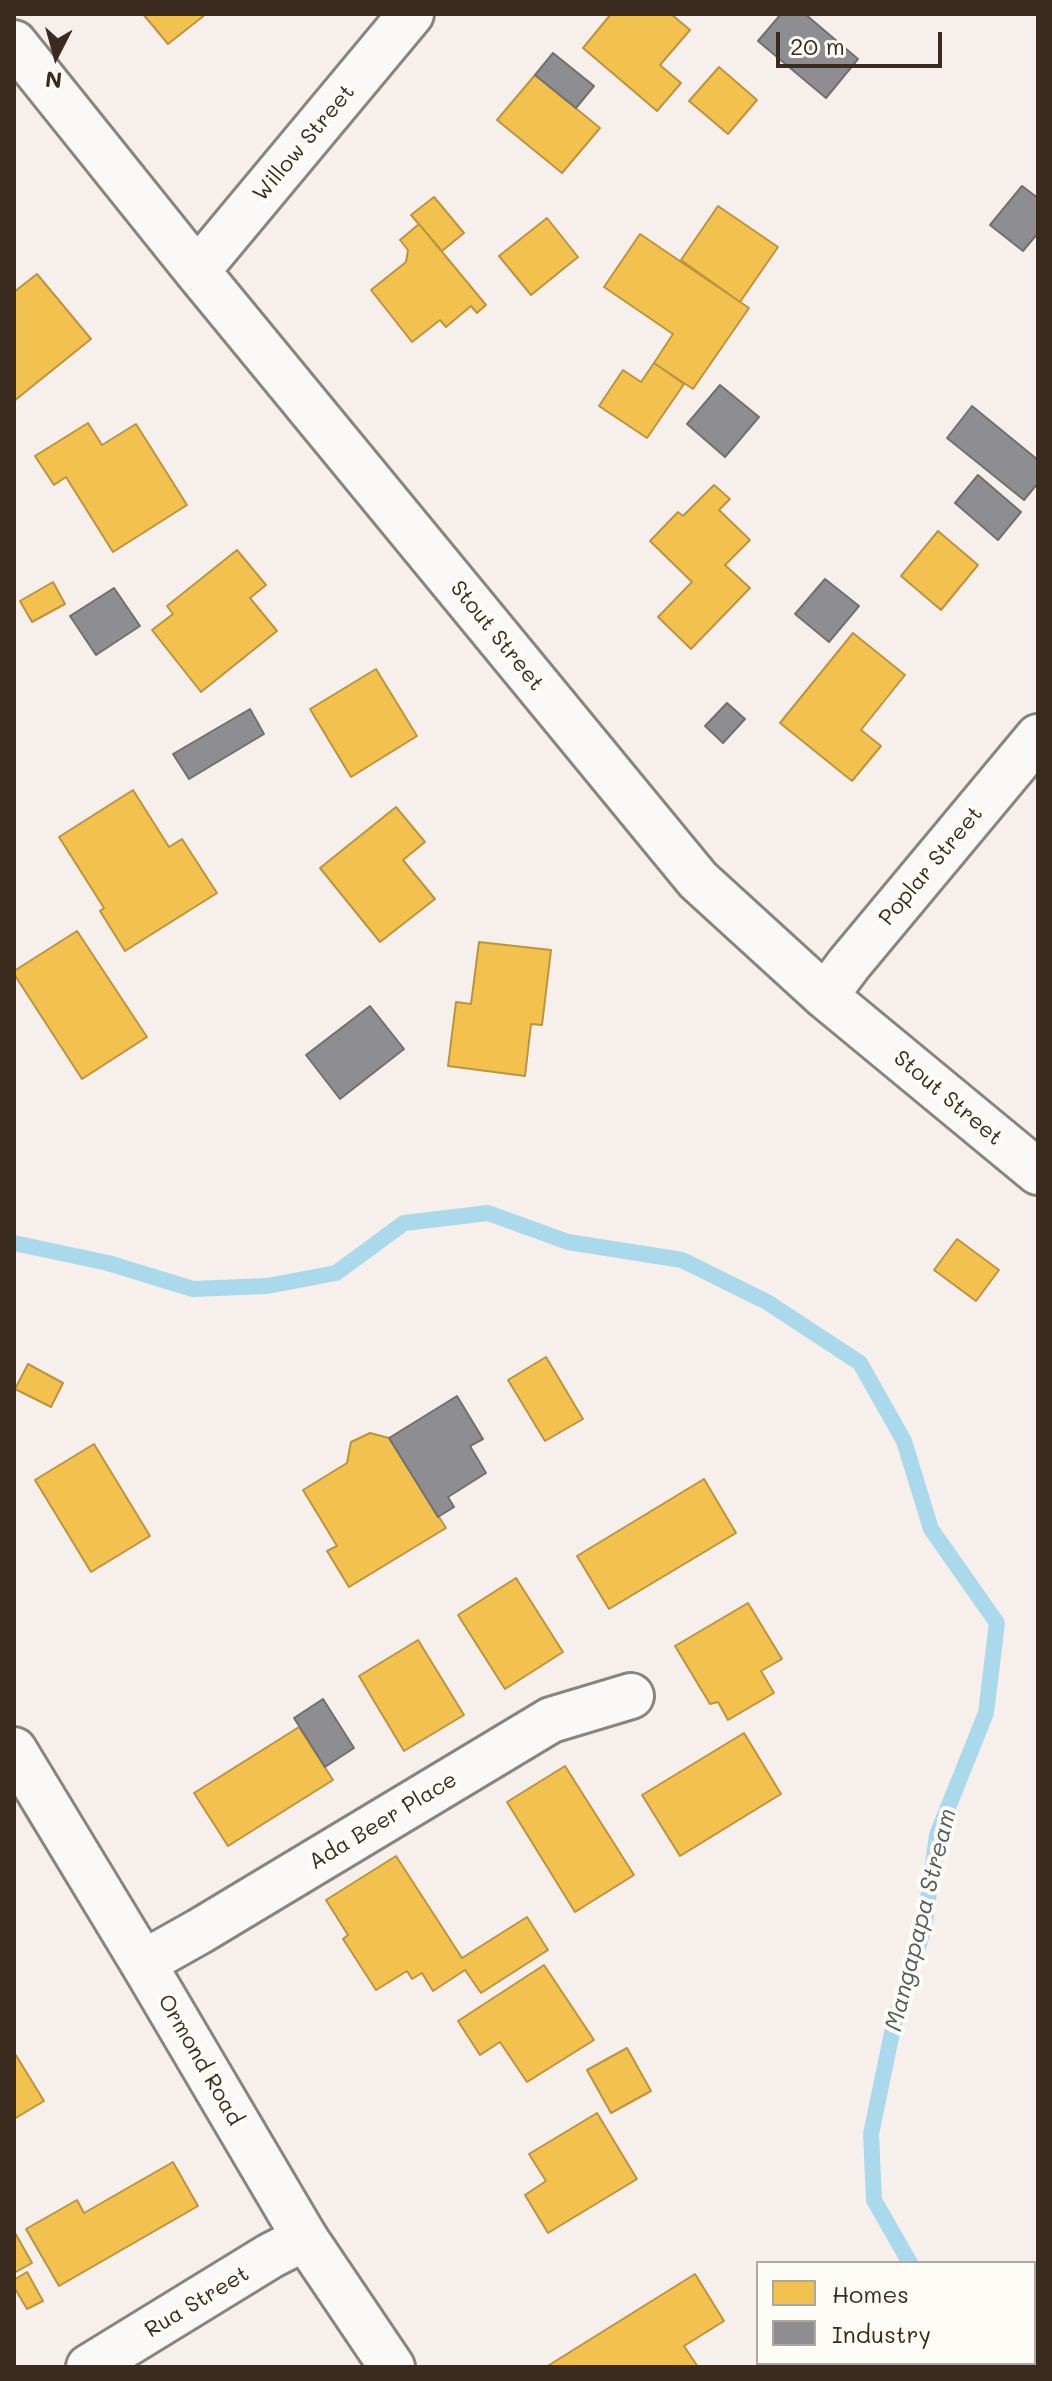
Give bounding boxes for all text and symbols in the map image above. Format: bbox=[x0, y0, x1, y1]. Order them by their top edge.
north arrow bbox=[16, 16, 96, 96]
scale bar bbox=[780, 16, 946, 66]
text: 20 m bbox=[790, 30, 845, 61]
text: N bbox=[44, 65, 63, 96]
street label: Willow Street bbox=[248, 79, 360, 207]
street label: Stout Street bbox=[445, 576, 549, 696]
street label: Poplar Street bbox=[874, 801, 988, 931]
street label: Stout Street bbox=[888, 1045, 1008, 1151]
street label: Ada Beer Place bbox=[304, 1766, 462, 1876]
water label: Mangapapa Stream bbox=[879, 1806, 963, 2034]
street label: Ormond Road bbox=[152, 1990, 248, 2130]
street label: Rua Street bbox=[140, 2261, 254, 2343]
legend bbox=[756, 2261, 1036, 2365]
text: Homes bbox=[832, 2278, 909, 2309]
text: Industry bbox=[832, 2318, 931, 2349]

